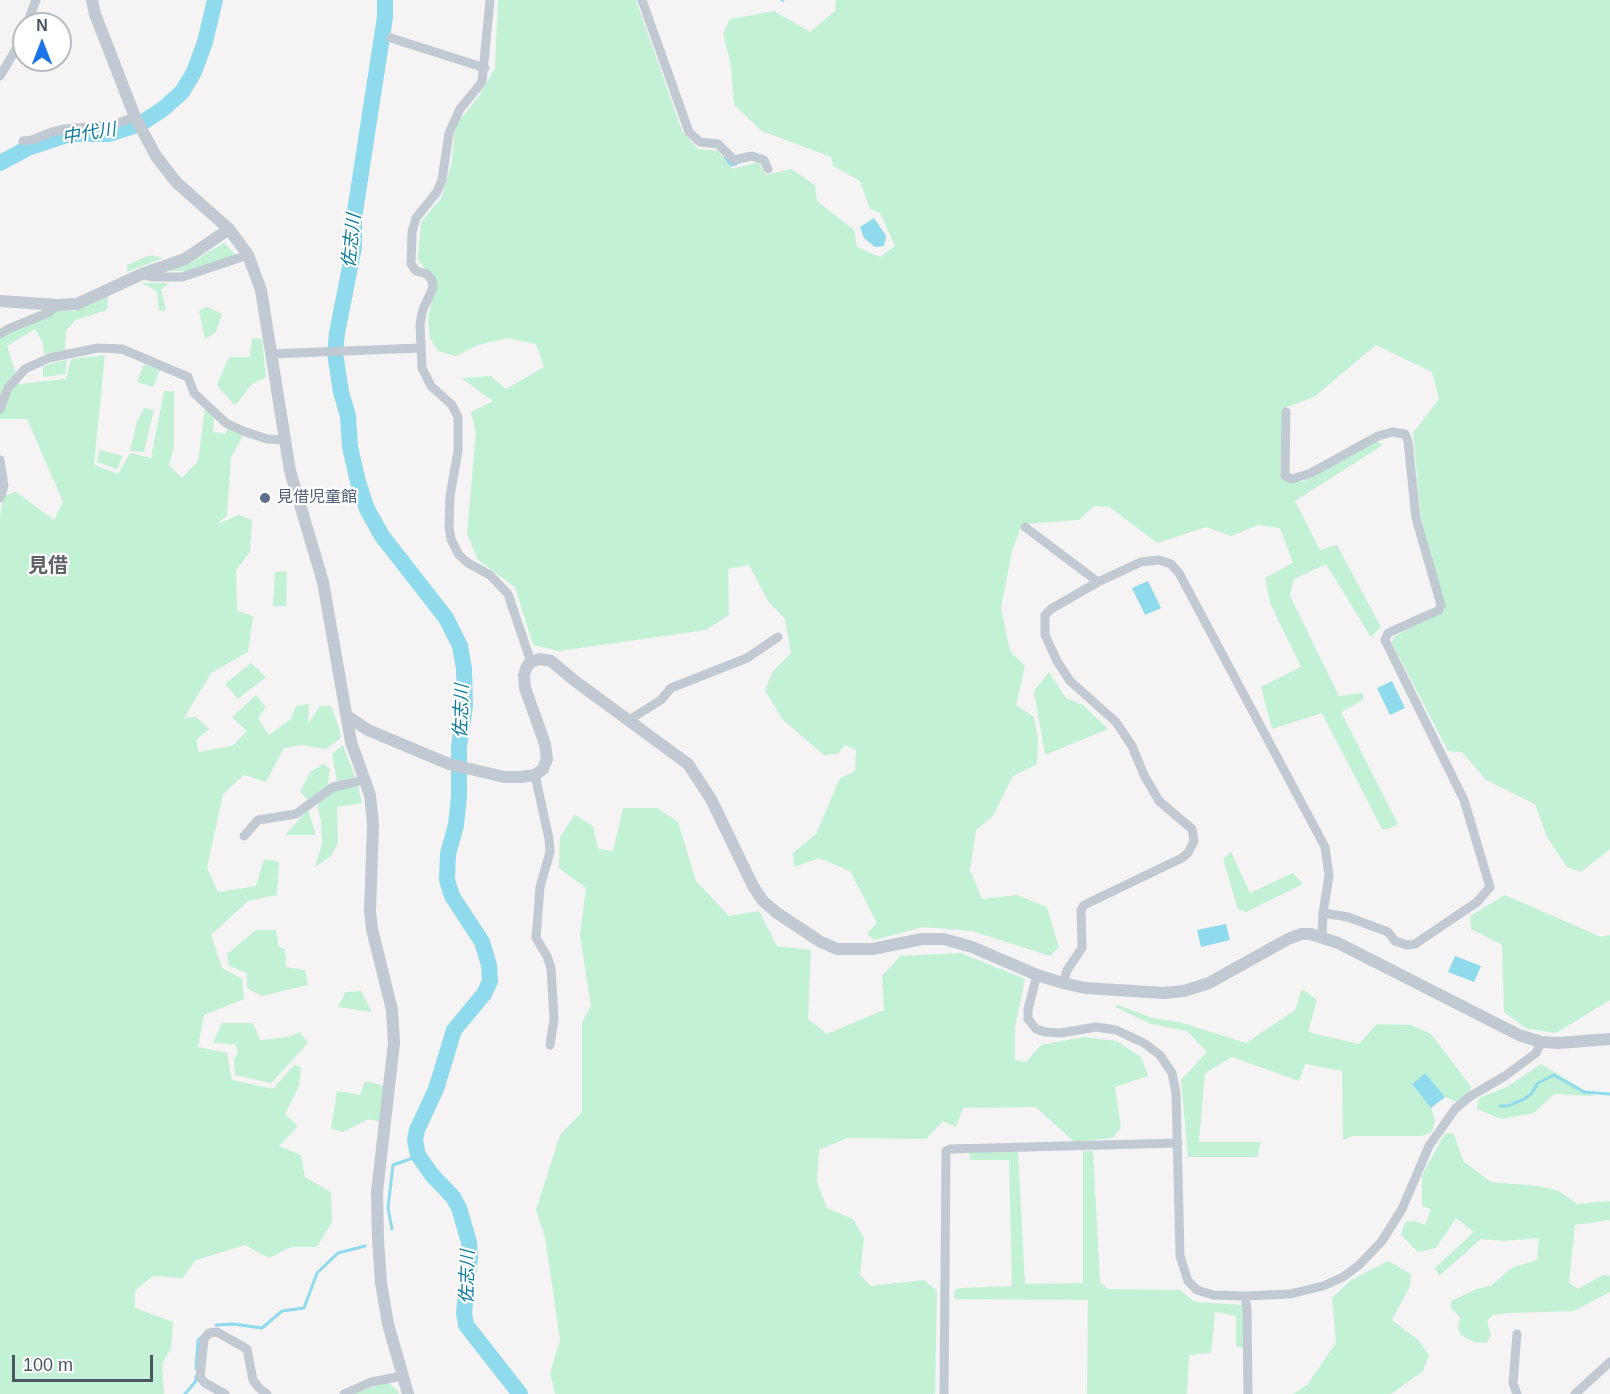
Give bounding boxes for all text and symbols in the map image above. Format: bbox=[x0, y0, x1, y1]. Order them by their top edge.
north arrow bbox=[12, 12, 72, 72]
text: N bbox=[36, 17, 48, 34]
water label: 中代川 bbox=[61, 119, 117, 149]
water label: 佐志川 bbox=[338, 213, 366, 269]
place label: 見借児童館 bbox=[277, 488, 357, 508]
marker: 見借児童館 bbox=[258, 491, 272, 505]
district label: 見借 bbox=[28, 554, 68, 578]
water label: 佐志川 bbox=[450, 684, 474, 738]
water label: 佐志川 bbox=[457, 1250, 479, 1304]
scale bar bbox=[15, 1343, 156, 1381]
text: 100 m bbox=[23, 1355, 73, 1375]

